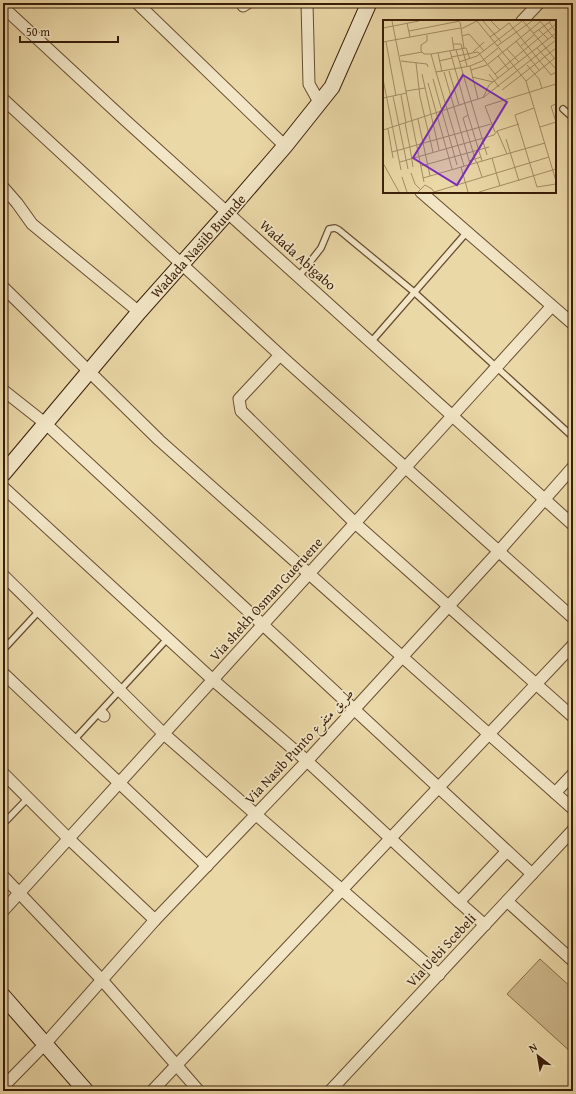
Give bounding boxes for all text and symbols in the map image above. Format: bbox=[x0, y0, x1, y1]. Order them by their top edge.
scale bar bbox=[20, 18, 118, 44]
inset map bbox=[383, 20, 556, 193]
text: 50 m bbox=[26, 23, 50, 40]
street label: Wadada Nasiib Buunde bbox=[146, 189, 250, 302]
street label: Wadada Abigabo bbox=[255, 215, 341, 295]
street label: Via shekh Osman Gueruene bbox=[205, 532, 327, 665]
street label: Via Nasib Punto طريق متفرع bbox=[240, 684, 360, 810]
street label: Via Uebi Scebeli bbox=[402, 909, 480, 991]
north arrow bbox=[518, 1036, 558, 1076]
text: N bbox=[526, 1038, 541, 1056]

